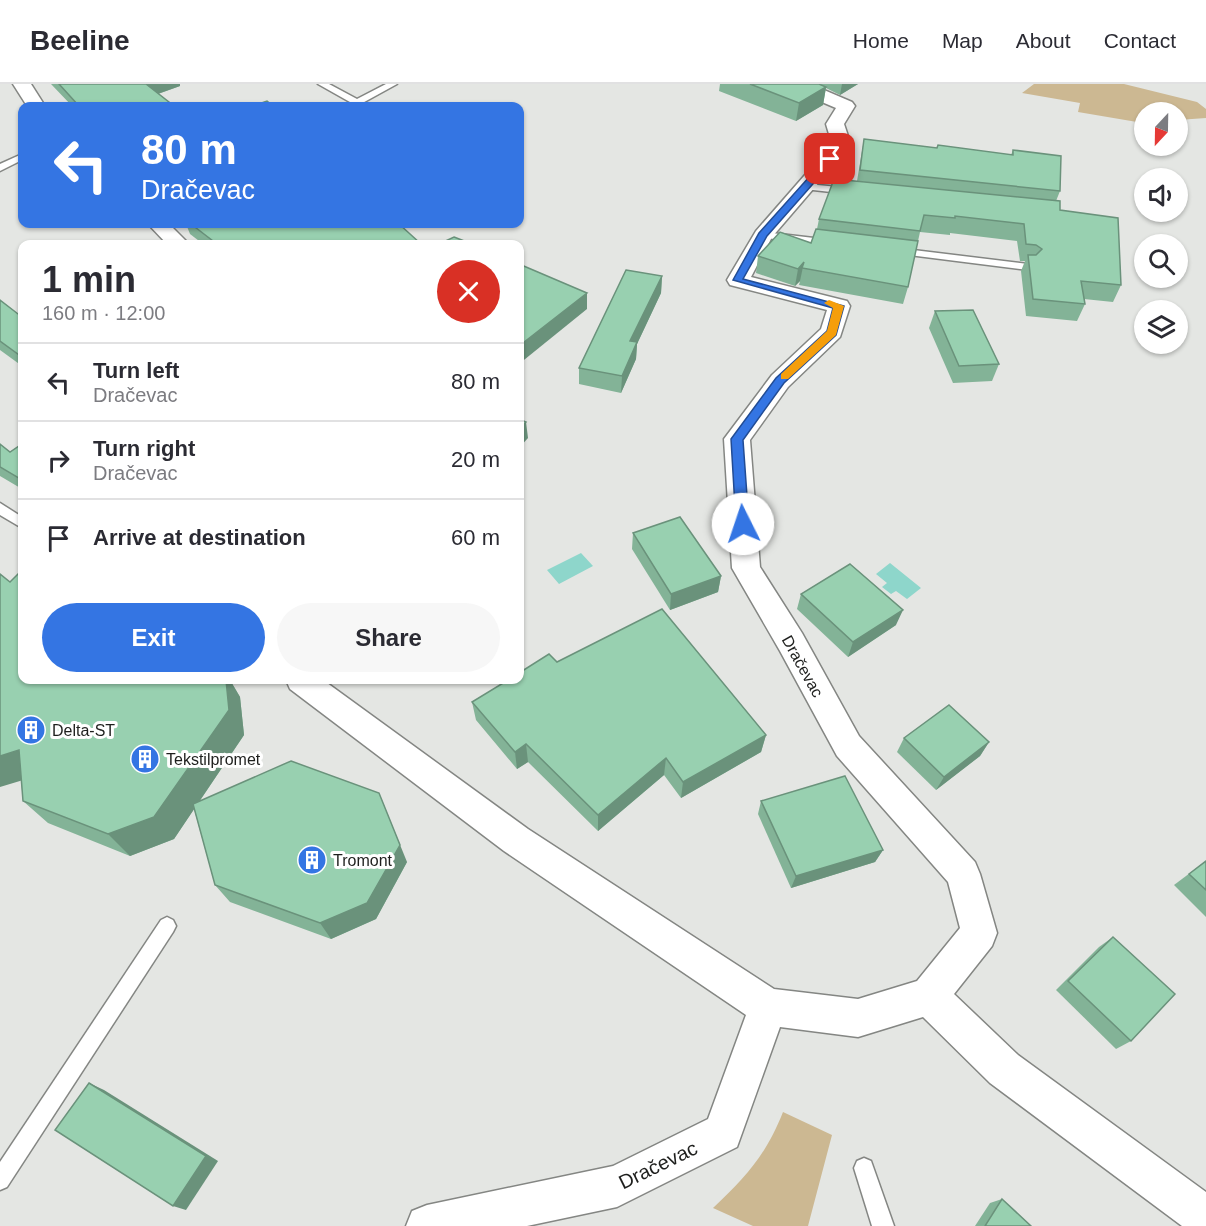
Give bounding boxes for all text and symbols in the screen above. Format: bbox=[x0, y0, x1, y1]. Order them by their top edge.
text: Beeline bbox=[30, 25, 130, 56]
text: Home bbox=[853, 29, 909, 52]
text: Map bbox=[942, 29, 983, 52]
text: About bbox=[1016, 29, 1071, 52]
text: Contact bbox=[1104, 29, 1176, 52]
north arrow bbox=[1134, 102, 1188, 156]
map controls bbox=[1134, 102, 1188, 354]
icon: left bbox=[42, 126, 120, 204]
text: 80 m bbox=[141, 126, 237, 173]
pin bbox=[804, 133, 855, 184]
icon: arrive bbox=[813, 142, 846, 175]
button: sound bbox=[1134, 168, 1188, 222]
text: Dračevac bbox=[141, 175, 255, 205]
button: search bbox=[1134, 234, 1188, 288]
text: 1 min bbox=[42, 259, 136, 300]
button: close bbox=[437, 260, 500, 323]
button: layers bbox=[1134, 300, 1188, 354]
text: 160 m · 12:00 bbox=[42, 302, 165, 324]
text: Turn left bbox=[93, 358, 179, 383]
icon: left bbox=[42, 366, 75, 399]
text: 80 m bbox=[451, 369, 500, 394]
text: Dračevac bbox=[93, 384, 177, 406]
text: Turn right bbox=[93, 436, 195, 461]
icon: right bbox=[42, 444, 75, 477]
text: 20 m bbox=[451, 447, 500, 472]
text: Dračevac bbox=[93, 462, 177, 484]
position arrow bbox=[711, 492, 775, 556]
icon: arrive bbox=[42, 522, 75, 555]
text: Arrive at destination bbox=[93, 525, 306, 550]
text: 60 m bbox=[451, 525, 500, 550]
button: Exit bbox=[42, 603, 265, 672]
button: Share bbox=[277, 603, 500, 672]
street label: Dračevac bbox=[779, 633, 826, 700]
building icon: Delta-ST bbox=[15, 714, 47, 746]
place label: Delta-ST bbox=[52, 722, 115, 739]
building icon: Tekstilpromet bbox=[129, 743, 161, 775]
place label: Tekstilpromet bbox=[166, 751, 261, 768]
building icon: Tromont bbox=[296, 844, 328, 876]
place label: Tromont bbox=[333, 852, 393, 869]
street label: Dračevac bbox=[615, 1137, 701, 1193]

